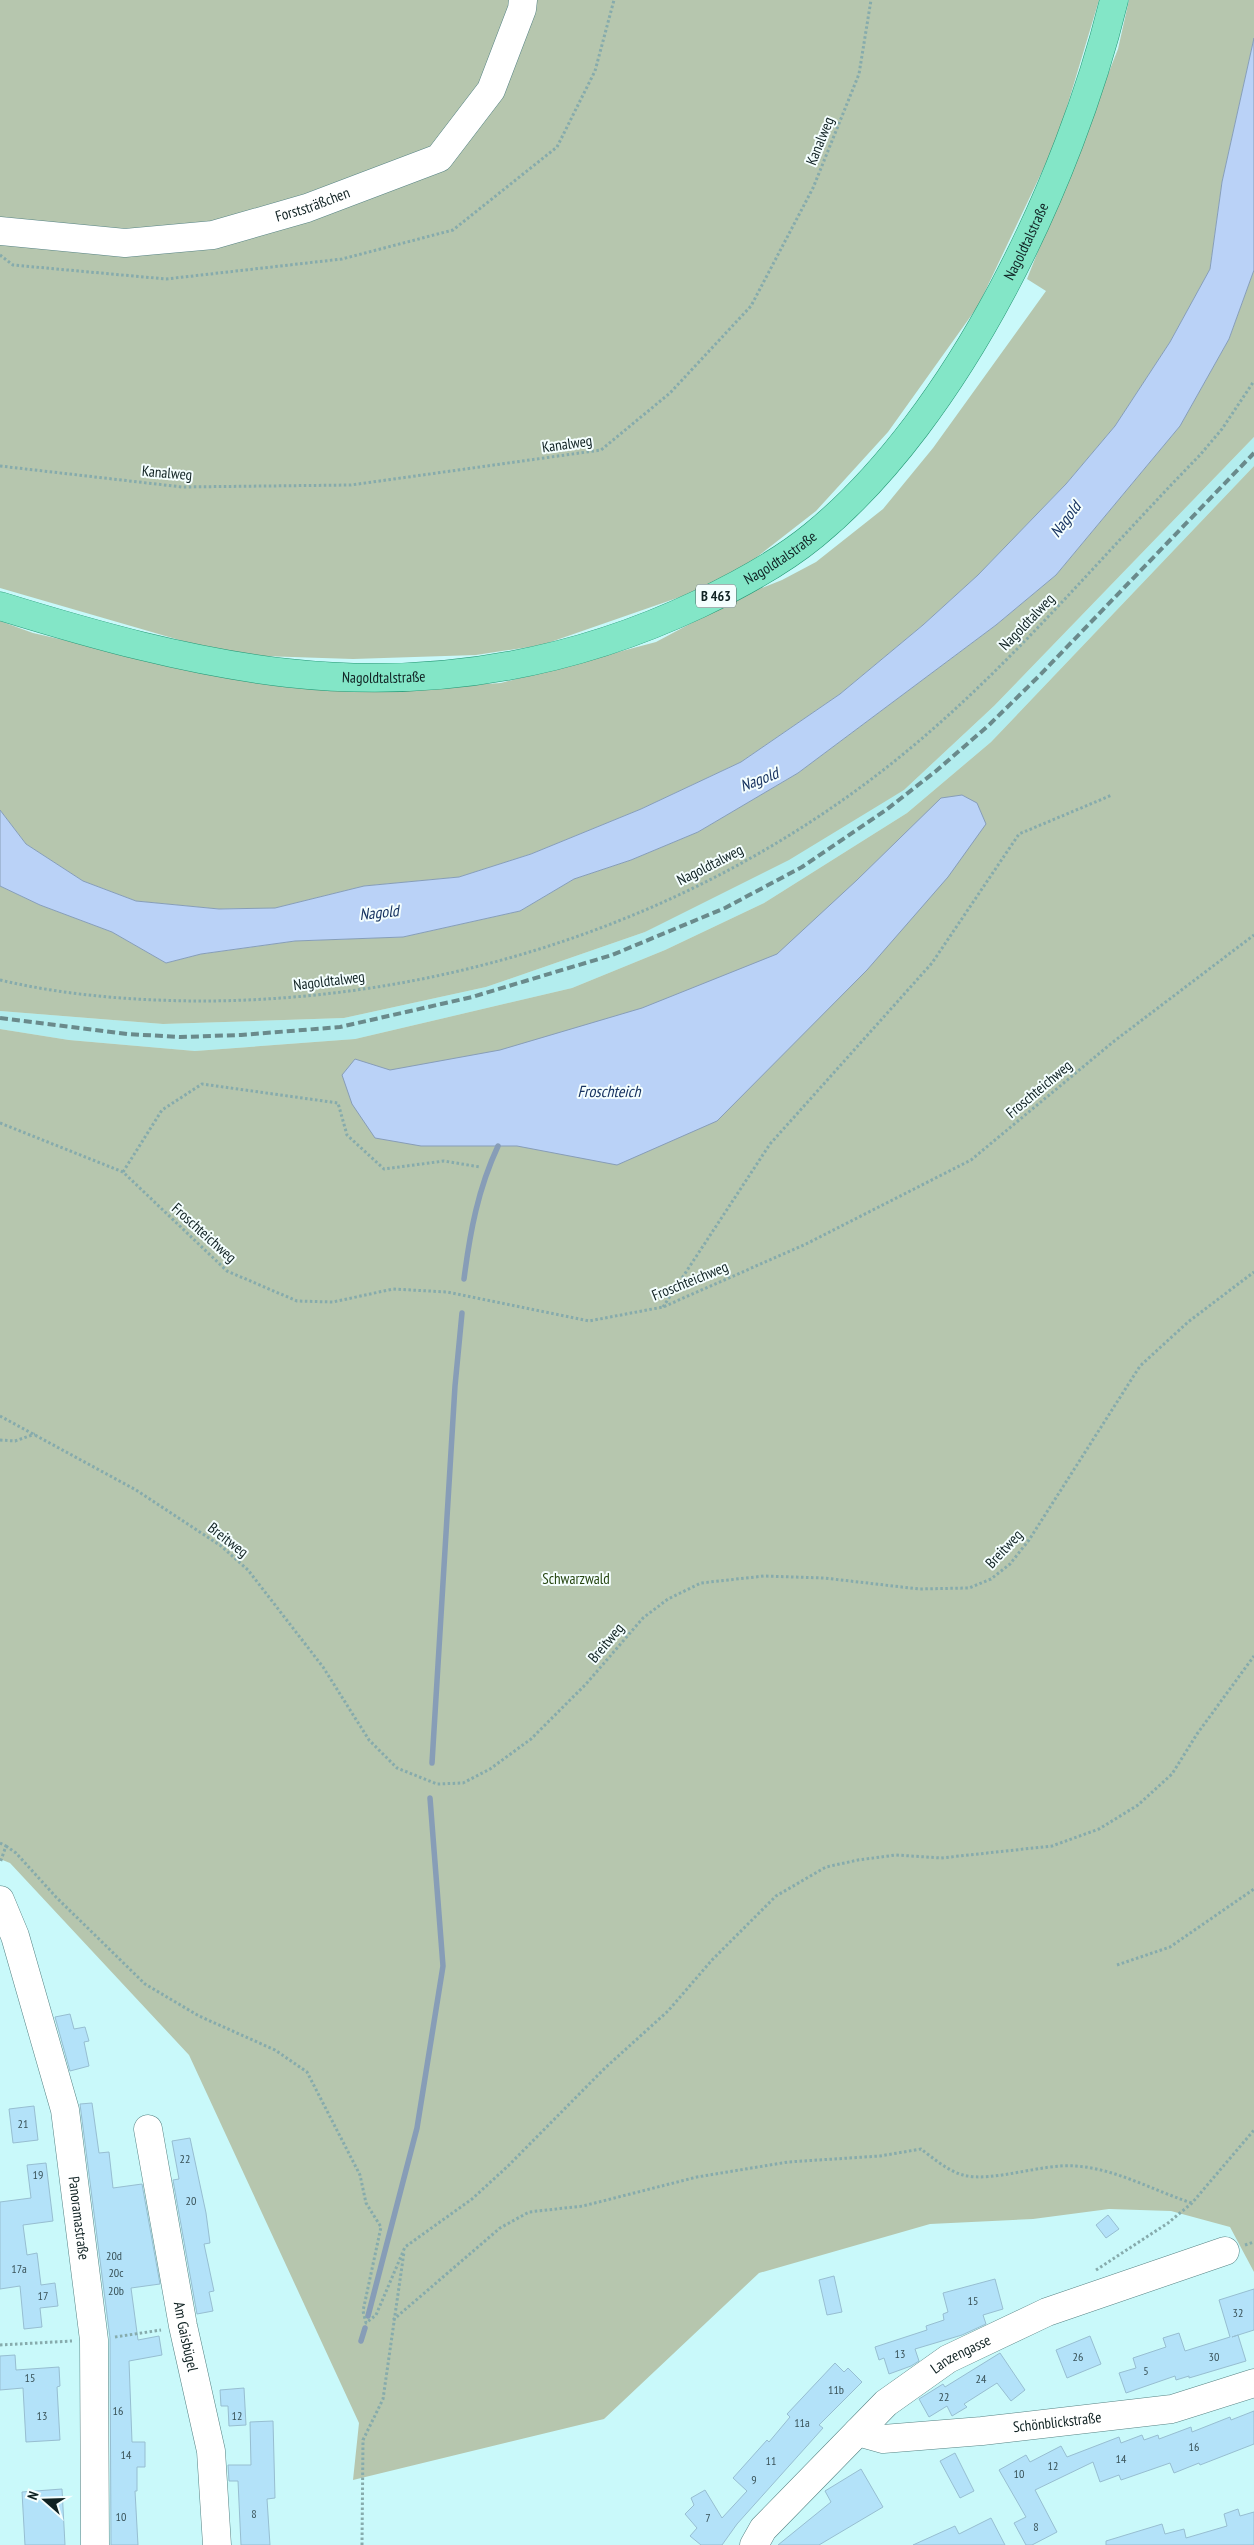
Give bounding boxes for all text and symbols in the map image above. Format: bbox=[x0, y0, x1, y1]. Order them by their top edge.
street label: Kanalweg bbox=[801, 114, 838, 168]
street label: Forststräßchen bbox=[273, 183, 352, 226]
street label: Nagoldtalstraße bbox=[999, 199, 1052, 283]
street label: Kanalweg bbox=[541, 431, 593, 456]
street label: Kanalweg bbox=[141, 461, 193, 484]
water label: Nagold bbox=[1045, 496, 1086, 541]
street label: Nagoldtalstraße bbox=[740, 527, 820, 588]
road number: B 463 bbox=[696, 584, 736, 608]
street label: Nagoldtalweg bbox=[995, 589, 1058, 654]
street label: Nagoldtalstraße bbox=[342, 666, 426, 687]
water label: Nagold bbox=[737, 762, 783, 795]
street label: Nagoldtalweg bbox=[673, 840, 746, 889]
water label: Nagold bbox=[358, 900, 402, 924]
street label: Nagoldtalweg bbox=[292, 967, 366, 994]
street label: Froschteichweg bbox=[1002, 1055, 1076, 1122]
water label: Froschteich bbox=[577, 1081, 642, 1101]
street label: Froschteichweg bbox=[168, 1199, 241, 1267]
street label: Froschteichweg bbox=[649, 1257, 731, 1304]
street label: Breitweg bbox=[204, 1518, 252, 1561]
street label: Breitweg bbox=[981, 1525, 1026, 1572]
park label: Schwarzwald bbox=[542, 1569, 610, 1588]
street label: Breitweg bbox=[584, 1619, 628, 1666]
house number: 21 bbox=[18, 2116, 28, 2131]
house number: 22 bbox=[180, 2151, 190, 2166]
house number: 19 bbox=[33, 2167, 43, 2182]
street label: Panoramastraße bbox=[64, 2175, 94, 2261]
house number: 20 bbox=[186, 2193, 196, 2208]
house number: 20d bbox=[106, 2248, 122, 2263]
house number: 17a bbox=[11, 2261, 27, 2276]
house number: 20c bbox=[108, 2265, 124, 2280]
house number: 20b bbox=[108, 2283, 124, 2298]
house number: 17 bbox=[38, 2288, 48, 2303]
house number: 15 bbox=[968, 2293, 978, 2308]
street label: Am Gaisbügel bbox=[170, 2300, 203, 2374]
house number: 32 bbox=[1233, 2305, 1243, 2320]
street label: Lanzengasse bbox=[927, 2330, 994, 2377]
house number: 13 bbox=[895, 2346, 905, 2361]
house number: 26 bbox=[1073, 2349, 1083, 2364]
house number: 30 bbox=[1209, 2349, 1219, 2364]
house number: 5 bbox=[1143, 2363, 1149, 2378]
house number: 15 bbox=[25, 2370, 35, 2385]
house number: 24 bbox=[976, 2371, 987, 2386]
house number: 11b bbox=[828, 2382, 844, 2397]
house number: 22 bbox=[939, 2389, 949, 2404]
house number: 16 bbox=[113, 2403, 123, 2418]
street label: Schönblickstraße bbox=[1012, 2407, 1102, 2436]
house number: 13 bbox=[37, 2408, 47, 2423]
house number: 12 bbox=[232, 2408, 242, 2423]
house number: 11a bbox=[794, 2415, 810, 2430]
house number: 16 bbox=[1189, 2439, 1199, 2454]
house number: 14 bbox=[121, 2447, 132, 2462]
house number: 14 bbox=[1116, 2451, 1127, 2466]
house number: 11 bbox=[766, 2453, 776, 2468]
house number: 12 bbox=[1048, 2458, 1058, 2473]
house number: 10 bbox=[1014, 2466, 1024, 2481]
house number: 9 bbox=[751, 2472, 757, 2487]
north arrow bbox=[20, 2475, 70, 2525]
text: N bbox=[23, 2489, 43, 2502]
house number: 8 bbox=[251, 2506, 257, 2521]
house number: 10 bbox=[116, 2509, 126, 2524]
house number: 7 bbox=[705, 2510, 711, 2525]
house number: 8 bbox=[1033, 2519, 1039, 2534]

